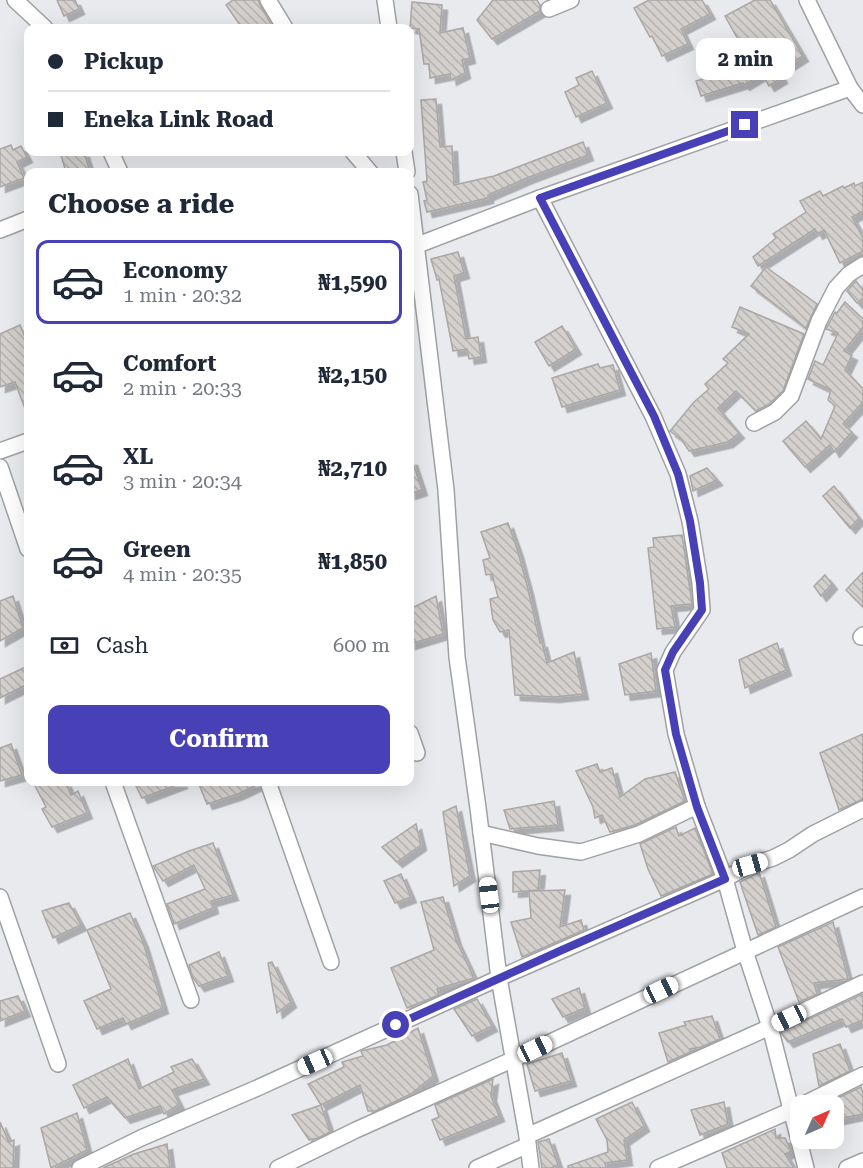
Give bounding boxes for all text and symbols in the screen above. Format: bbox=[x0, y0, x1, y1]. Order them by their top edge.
callout: 2 min bbox=[696, 38, 795, 80]
text: 2 min bbox=[718, 47, 773, 71]
text: Pickup bbox=[84, 49, 164, 74]
text: Eneka Link Road bbox=[84, 107, 274, 132]
route end bbox=[731, 111, 758, 138]
text: Choose a ride bbox=[48, 188, 234, 220]
icon: car bbox=[51, 255, 105, 309]
text: Economy bbox=[123, 258, 227, 283]
text: ₦1,590 bbox=[318, 270, 387, 295]
text: 1 min · 20:32 bbox=[123, 283, 242, 307]
icon: car bbox=[51, 348, 105, 402]
text: Comfort bbox=[123, 351, 216, 376]
text: ₦2,150 bbox=[318, 363, 387, 388]
text: 2 min · 20:33 bbox=[123, 376, 242, 400]
icon: car bbox=[51, 441, 105, 495]
text: XL bbox=[123, 444, 153, 469]
text: ₦2,710 bbox=[318, 456, 387, 481]
text: 3 min · 20:34 bbox=[123, 469, 242, 493]
icon: car bbox=[51, 534, 105, 588]
text: Green bbox=[123, 537, 191, 562]
text: ₦1,850 bbox=[318, 549, 387, 574]
text: 4 min · 20:35 bbox=[123, 562, 242, 586]
icon: cash bbox=[48, 629, 81, 662]
text: Cash bbox=[96, 633, 148, 658]
text: 600 m bbox=[333, 633, 390, 657]
button: Confirm bbox=[48, 705, 390, 774]
car bbox=[730, 851, 770, 879]
car bbox=[478, 876, 500, 914]
car bbox=[641, 974, 681, 1006]
car bbox=[769, 1002, 809, 1034]
route start bbox=[382, 1011, 409, 1038]
car bbox=[515, 1033, 555, 1065]
car bbox=[295, 1046, 335, 1078]
north arrow bbox=[790, 1095, 844, 1149]
map controls bbox=[790, 1095, 844, 1149]

